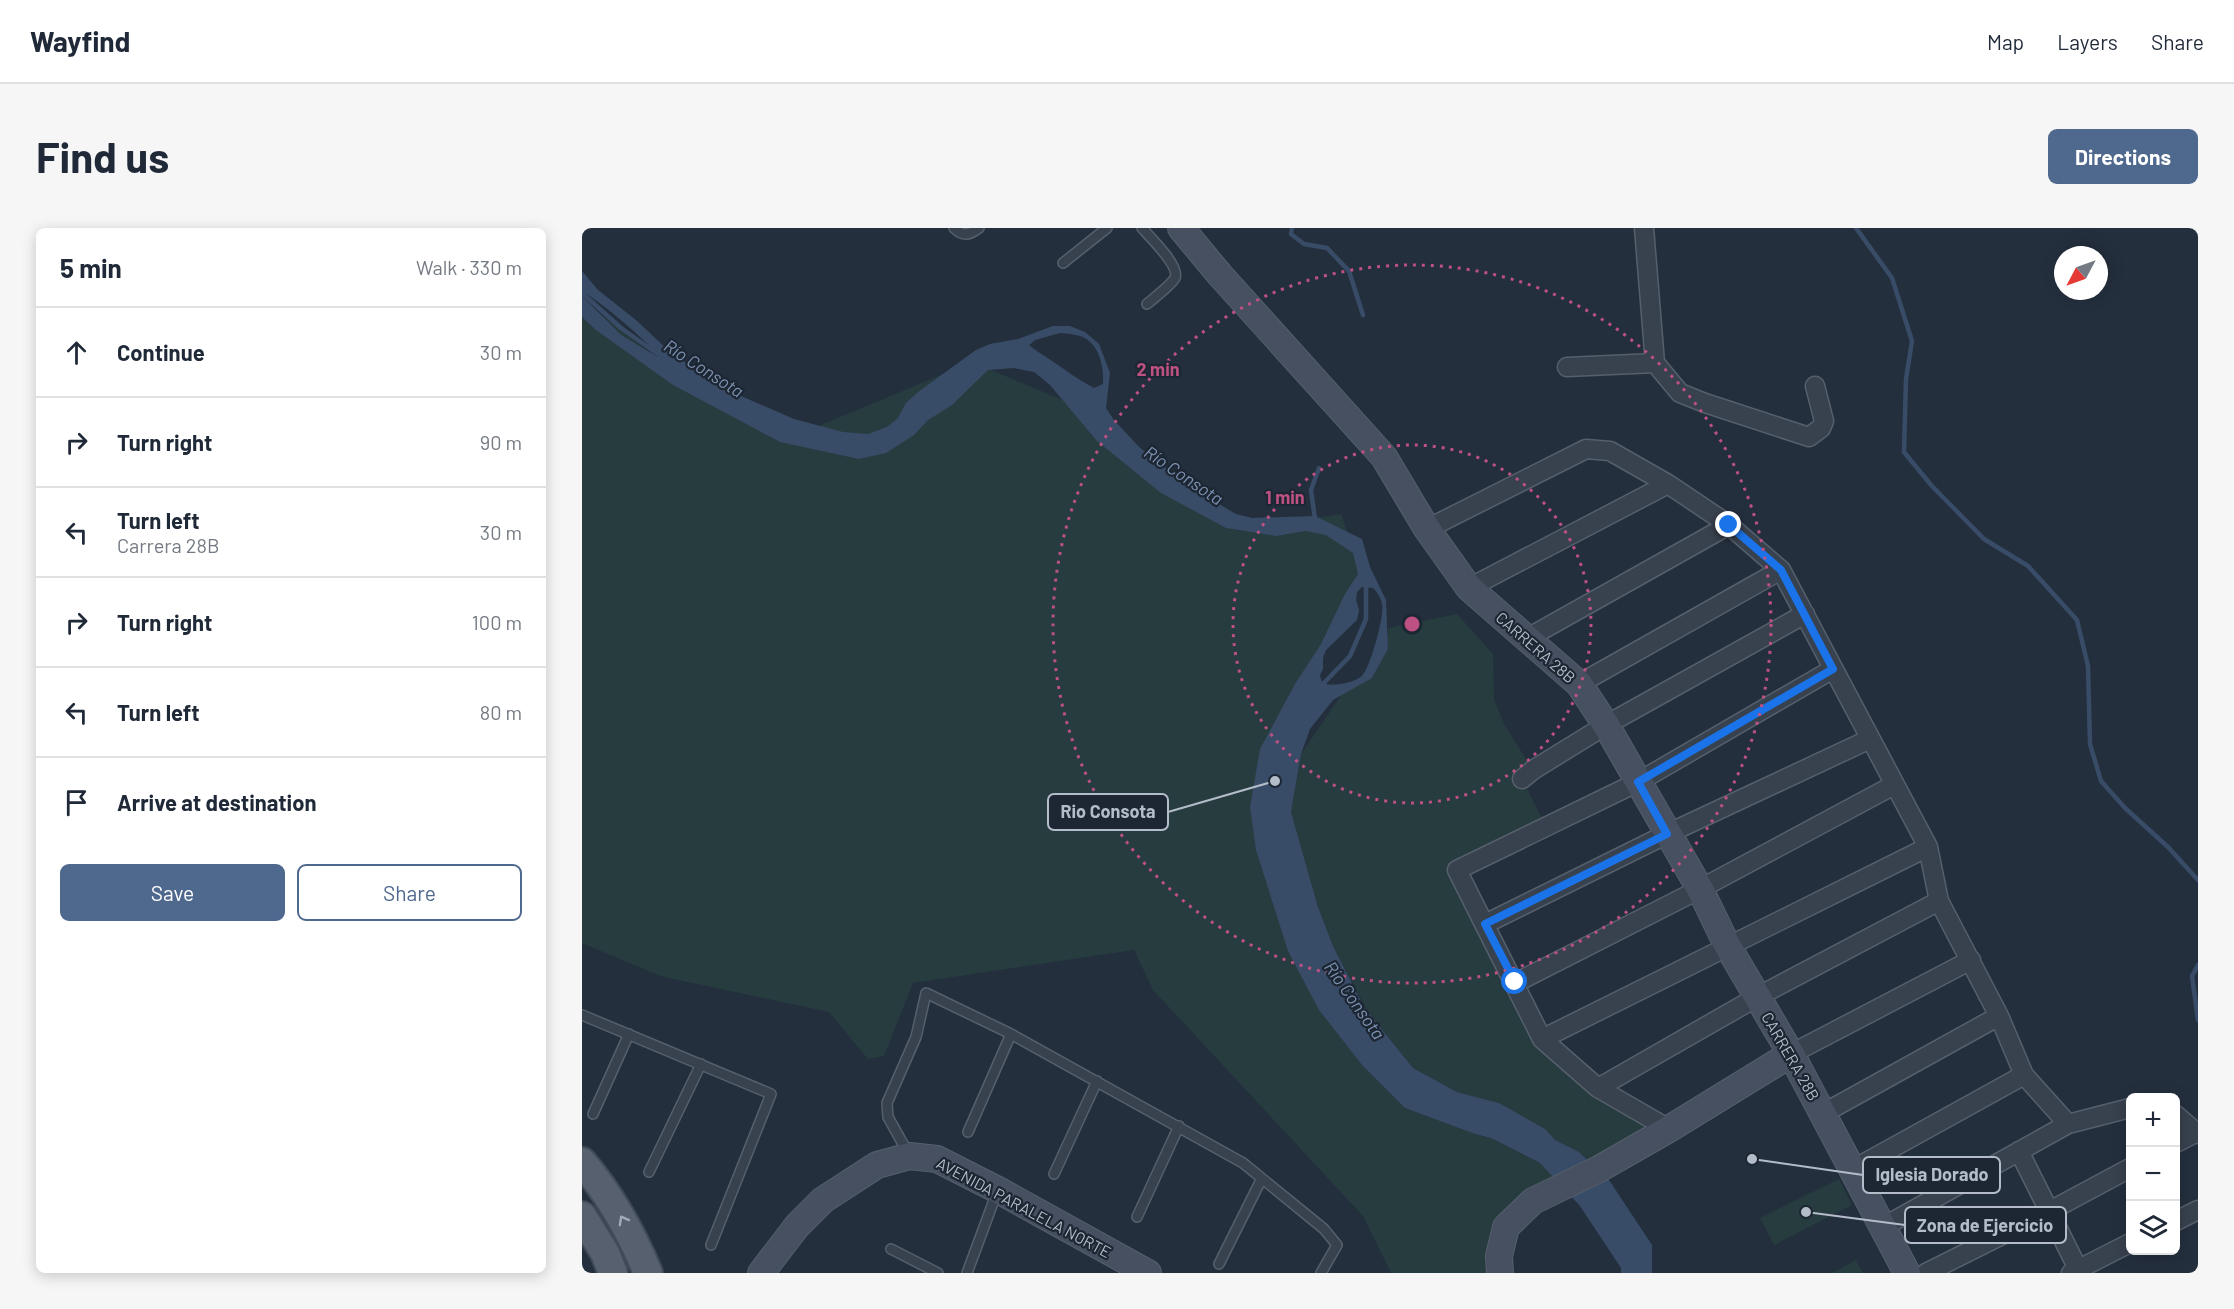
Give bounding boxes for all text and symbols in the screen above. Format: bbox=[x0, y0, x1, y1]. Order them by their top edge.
text: Wayfind bbox=[30, 24, 130, 58]
text: Map bbox=[1987, 29, 2024, 54]
text: Layers bbox=[2057, 29, 2118, 54]
text: Share bbox=[2151, 29, 2204, 54]
button: Directions bbox=[2048, 129, 2198, 184]
text: Find us bbox=[36, 131, 169, 181]
north arrow bbox=[2054, 246, 2108, 300]
text: 5 min bbox=[60, 252, 122, 283]
text: Walk · 330 m bbox=[416, 255, 522, 279]
water label: Río Consota bbox=[660, 334, 748, 402]
icon: ahead bbox=[60, 336, 93, 369]
text: Continue bbox=[117, 339, 205, 365]
text: 30 m bbox=[480, 340, 522, 364]
text: 2 min bbox=[1136, 358, 1180, 380]
icon: right bbox=[60, 426, 93, 459]
text: Turn right bbox=[117, 429, 212, 455]
text: 90 m bbox=[480, 430, 522, 454]
water label: Río Consota bbox=[1140, 441, 1228, 509]
text: 1 min bbox=[1265, 486, 1305, 508]
text: Turn left bbox=[117, 507, 200, 533]
route end bbox=[1715, 511, 1741, 537]
icon: left bbox=[60, 516, 93, 549]
text: 30 m bbox=[480, 520, 522, 544]
text: Carrera 28B bbox=[117, 533, 219, 557]
icon: right bbox=[60, 606, 93, 639]
street label: CARRERA 28B bbox=[1492, 607, 1580, 687]
text: Turn right bbox=[117, 609, 212, 635]
text: 100 m bbox=[472, 610, 522, 634]
centre of rings bbox=[1402, 614, 1422, 634]
icon: left bbox=[60, 696, 93, 729]
text: Turn left bbox=[117, 699, 200, 725]
text: 80 m bbox=[480, 700, 522, 724]
icon: arrive bbox=[60, 786, 93, 819]
text: Arrive at destination bbox=[117, 789, 316, 815]
callout: Rio Consota bbox=[1048, 794, 1168, 830]
text: Rio Consota bbox=[1060, 800, 1156, 822]
button: Save bbox=[60, 864, 285, 921]
button: Share bbox=[297, 864, 522, 921]
water label: Río Consota bbox=[1320, 957, 1390, 1043]
route start bbox=[1501, 968, 1527, 994]
street label: CARRERA 28B bbox=[1758, 1008, 1824, 1104]
map controls bbox=[2126, 1093, 2180, 1255]
button: + bbox=[2126, 1093, 2180, 1147]
button: − bbox=[2126, 1147, 2180, 1201]
street label: AVENIDA PARALELA NORTE bbox=[933, 1153, 1115, 1261]
callout: Iglesia Dorado bbox=[1863, 1157, 2000, 1193]
text: Iglesia Dorado bbox=[1875, 1163, 1989, 1185]
button: layers bbox=[2126, 1201, 2180, 1255]
callout: Zona de Ejercicio bbox=[1905, 1207, 2066, 1243]
text: Zona de Ejercicio bbox=[1917, 1214, 2053, 1236]
one-way arrow bbox=[619, 1216, 630, 1226]

